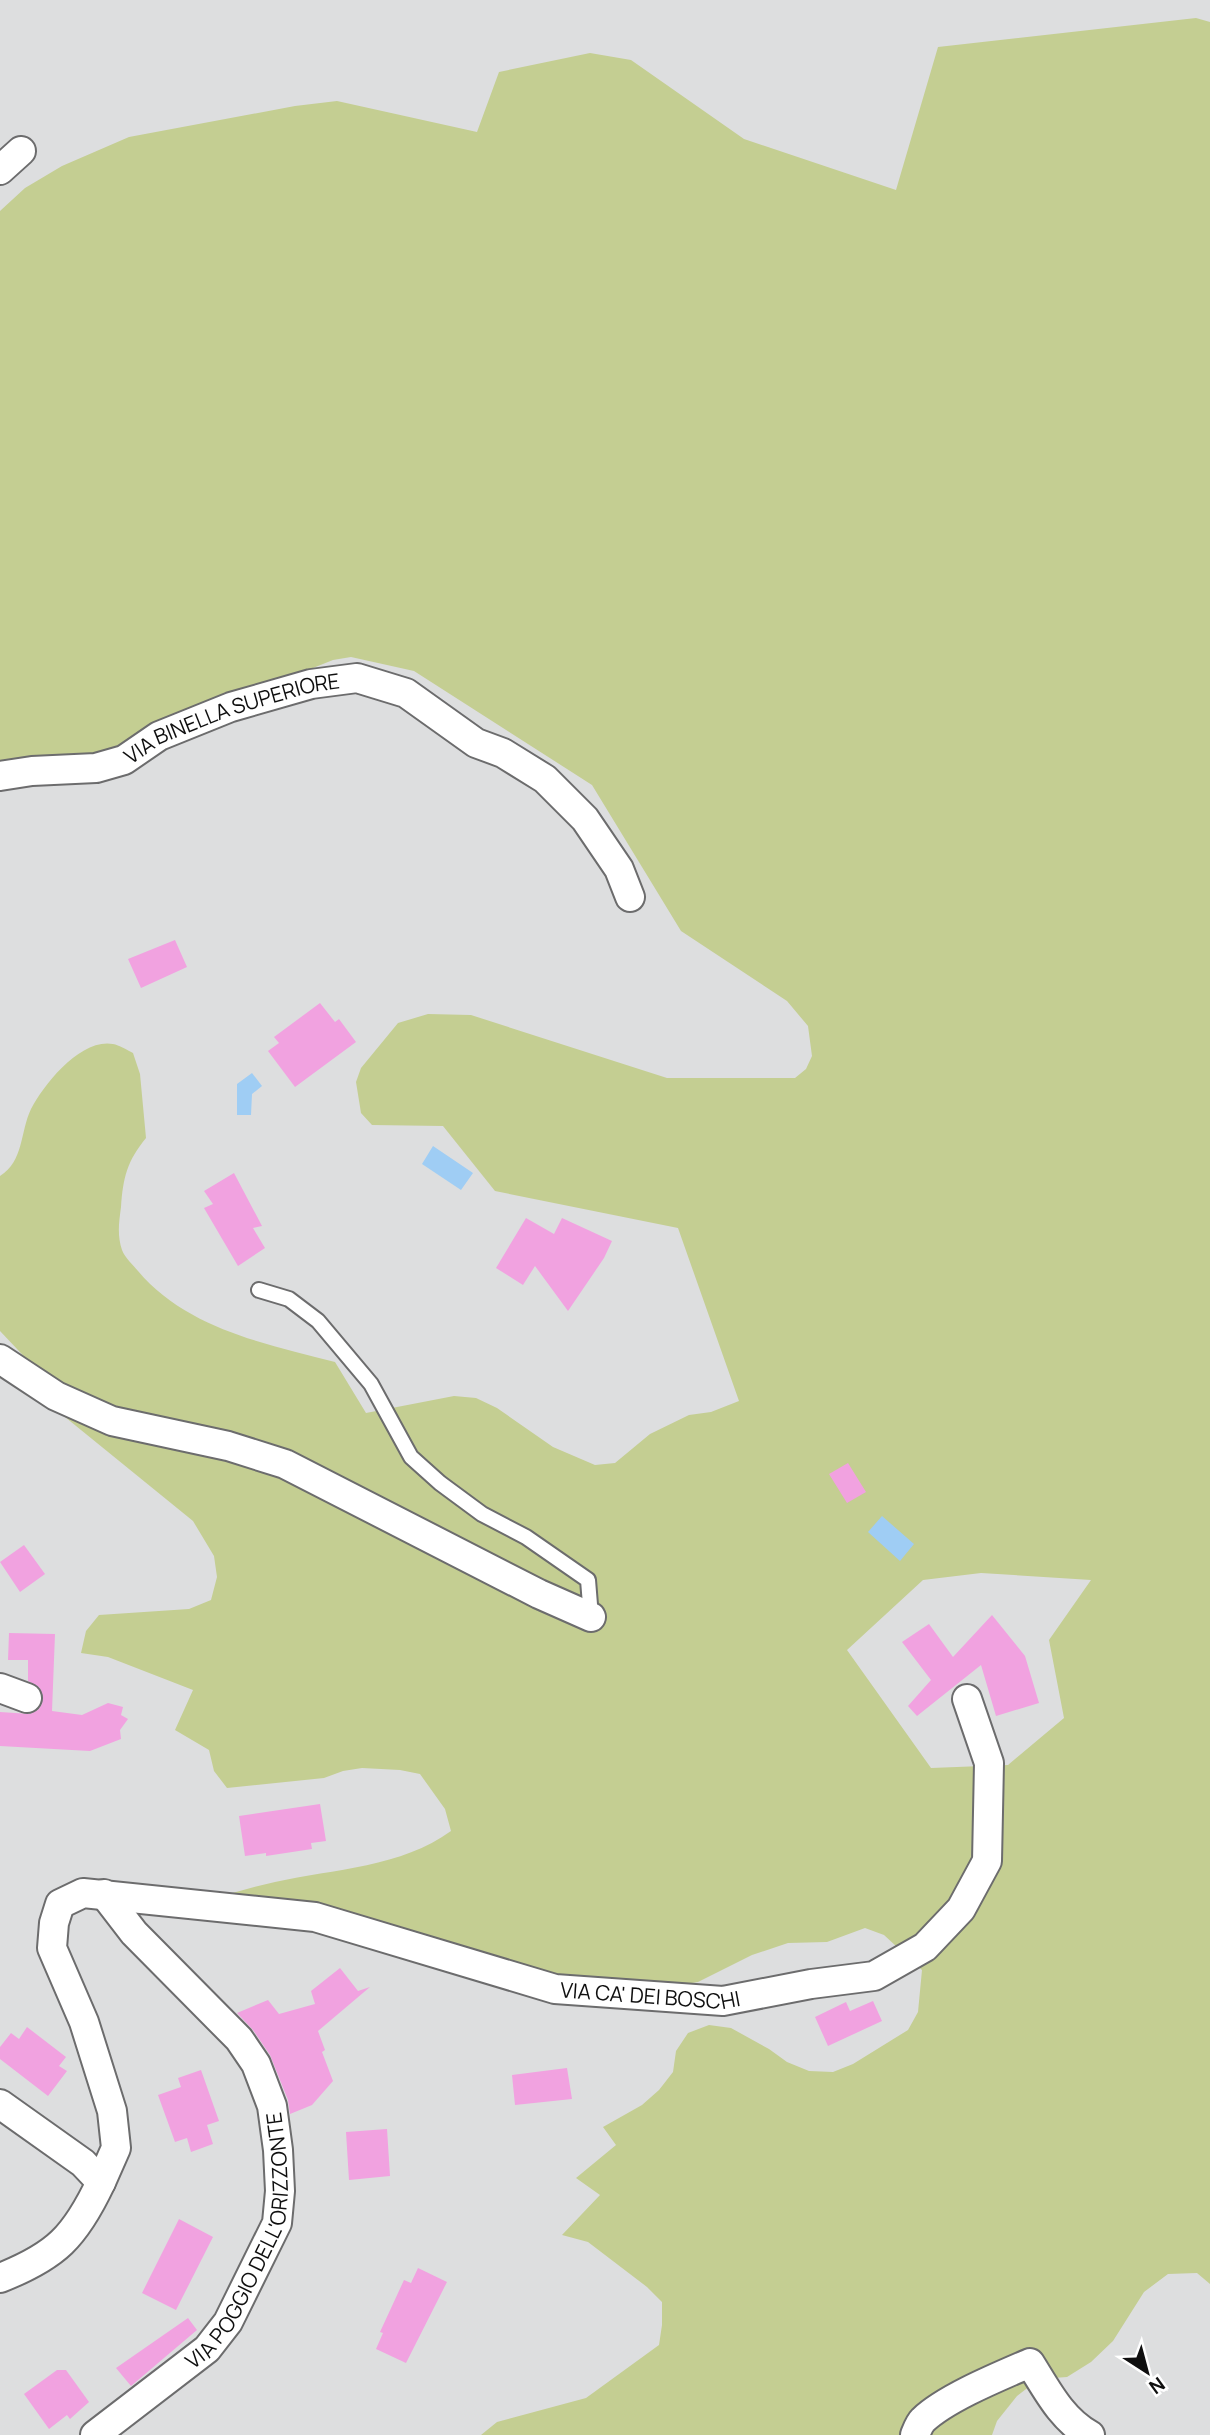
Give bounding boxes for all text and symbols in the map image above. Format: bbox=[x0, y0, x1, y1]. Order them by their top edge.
street label: VIA BINELLA SUPERIORE bbox=[118, 666, 341, 770]
street label: VIA CA' DEI BOSCHI bbox=[559, 1975, 742, 2015]
street label: VIA POGGIO DELL'ORIZZONTE bbox=[179, 2111, 294, 2375]
north arrow bbox=[1112, 2337, 1182, 2407]
text: N bbox=[1144, 2371, 1170, 2400]

